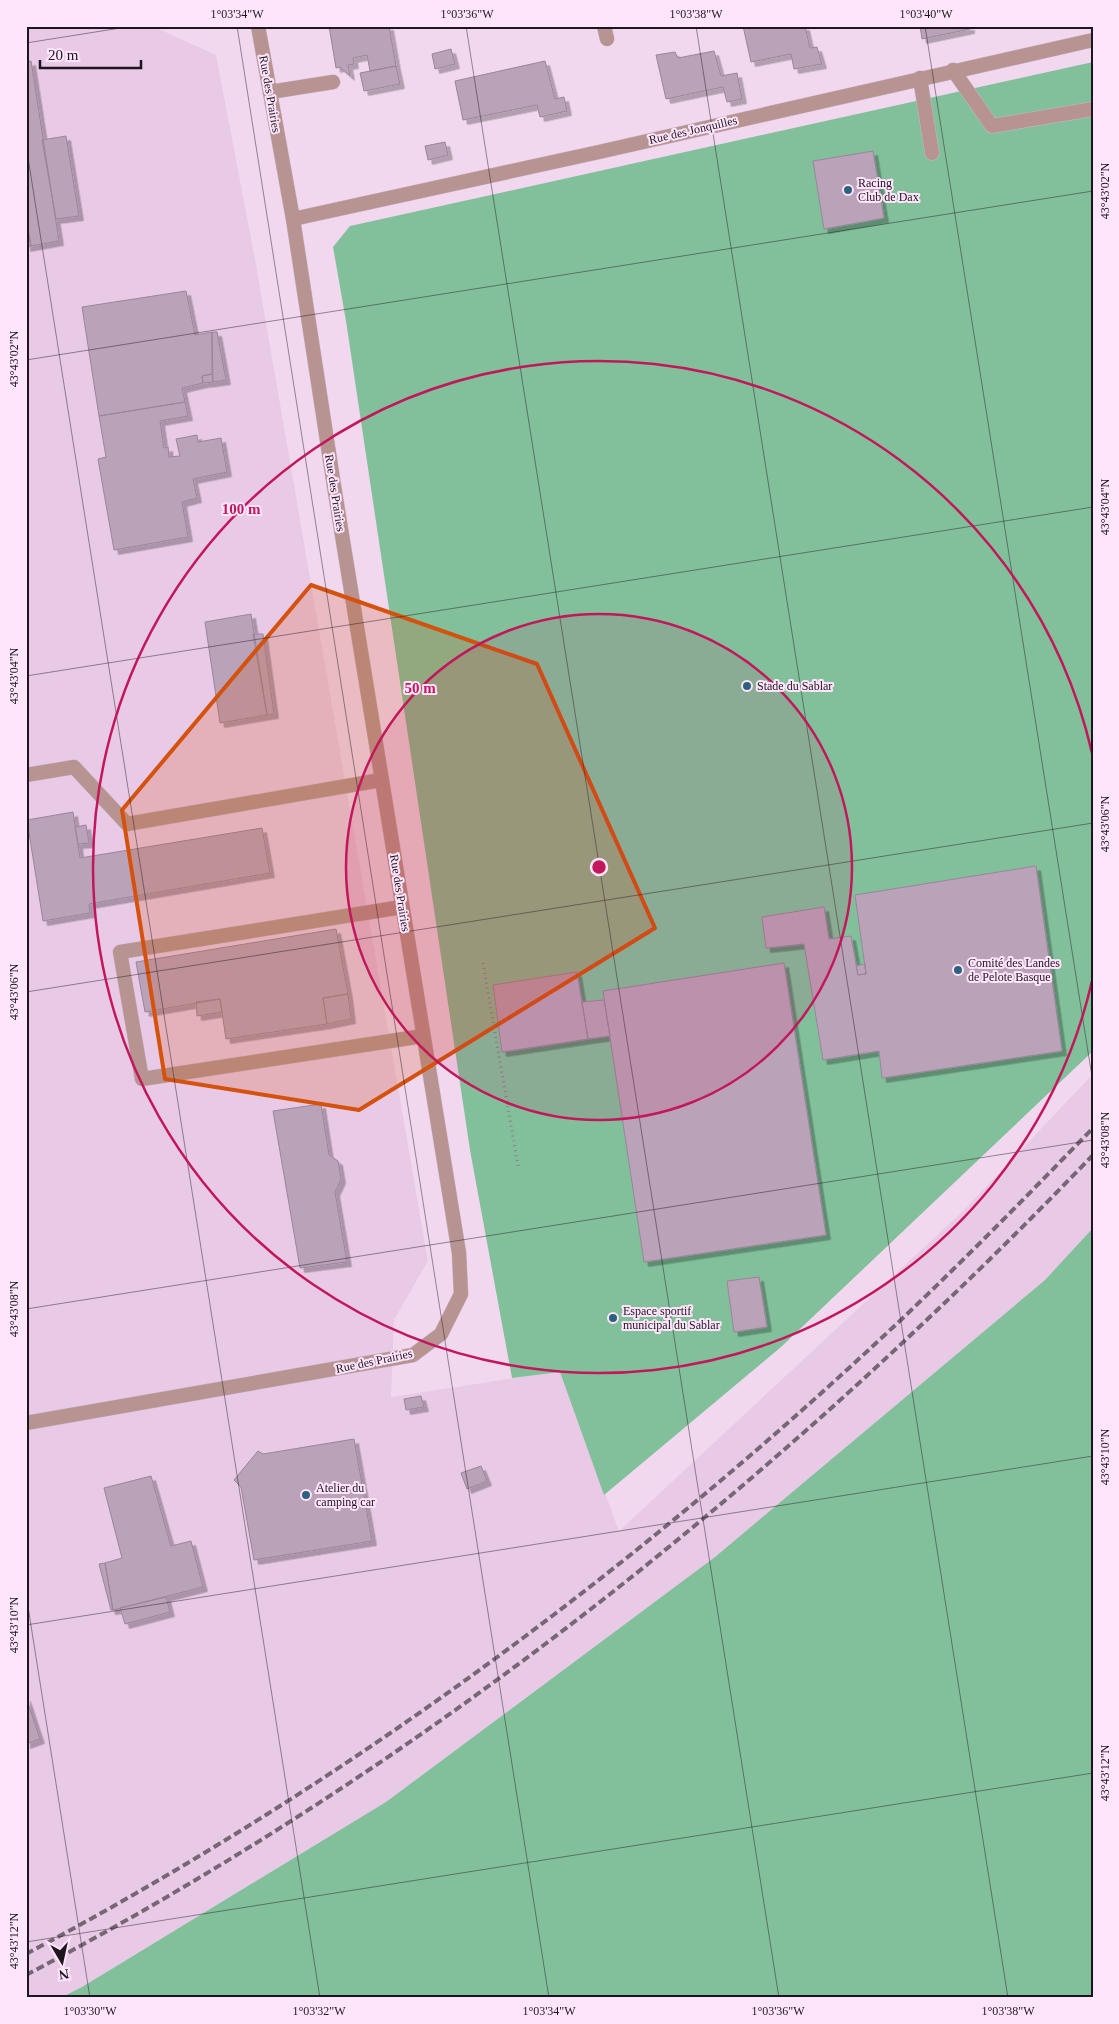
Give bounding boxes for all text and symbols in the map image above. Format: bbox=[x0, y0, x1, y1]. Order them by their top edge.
text: 1°03'34"W bbox=[210, 7, 264, 21]
text: 1°03'36"W bbox=[440, 7, 494, 21]
text: 1°03'38"W bbox=[669, 7, 723, 21]
text: 1°03'40"W bbox=[899, 7, 953, 21]
scale bar bbox=[40, 38, 141, 70]
text: 20 m bbox=[48, 47, 79, 63]
street label: Rue des Prairies bbox=[256, 54, 284, 134]
street label: Rue des Jonquilles bbox=[648, 113, 739, 147]
text: 43°43'02"N bbox=[1098, 162, 1112, 219]
place label: Racing Club de Dax bbox=[858, 176, 919, 204]
marker: Racing Club de Dax bbox=[842, 184, 854, 196]
text: 43°43'02"N bbox=[7, 330, 21, 387]
street label: Rue des Prairies bbox=[322, 453, 348, 533]
text: 43°43'04"N bbox=[1098, 478, 1112, 535]
text: 100 m bbox=[222, 501, 261, 517]
text: 43°43'04"N bbox=[7, 647, 21, 704]
place label: Stade du Sablar bbox=[757, 679, 832, 693]
text: 50 m bbox=[404, 680, 436, 696]
marker: Stade du Sablar bbox=[741, 680, 753, 692]
text: 43°43'06"N bbox=[1098, 795, 1112, 852]
street label: Rue des Prairies bbox=[387, 853, 413, 933]
centre of rings bbox=[590, 858, 608, 876]
place label: Comité des Landes de Pelote Basque bbox=[968, 956, 1060, 984]
text: 43°43'06"N bbox=[7, 963, 21, 1020]
marker: Comité des Landes de Pelote Basque bbox=[952, 964, 964, 976]
text: 43°43'08"N bbox=[1098, 1111, 1112, 1168]
text: 43°43'08"N bbox=[7, 1280, 21, 1337]
place label: Espace sportif municipal du Sablar bbox=[623, 1304, 720, 1332]
marker: Espace sportif municipal du Sablar bbox=[607, 1312, 619, 1324]
street label: Rue des Prairies bbox=[334, 1346, 414, 1376]
text: 43°43'10"N bbox=[1098, 1428, 1112, 1485]
place label: Atelier du camping car bbox=[316, 1481, 375, 1509]
marker: Atelier du camping car bbox=[300, 1489, 312, 1501]
text: 43°43'10"N bbox=[7, 1596, 21, 1653]
text: 43°43'12"N bbox=[1098, 1744, 1112, 1801]
text: 43°43'12"N bbox=[7, 1912, 21, 1969]
north arrow bbox=[38, 1936, 88, 1986]
text: N bbox=[58, 1966, 70, 1983]
text: 1°03'30"W bbox=[63, 2004, 117, 2018]
text: 1°03'32"W bbox=[292, 2004, 346, 2018]
text: 1°03'34"W bbox=[522, 2004, 576, 2018]
text: 1°03'36"W bbox=[751, 2004, 805, 2018]
text: 1°03'38"W bbox=[981, 2004, 1035, 2018]

